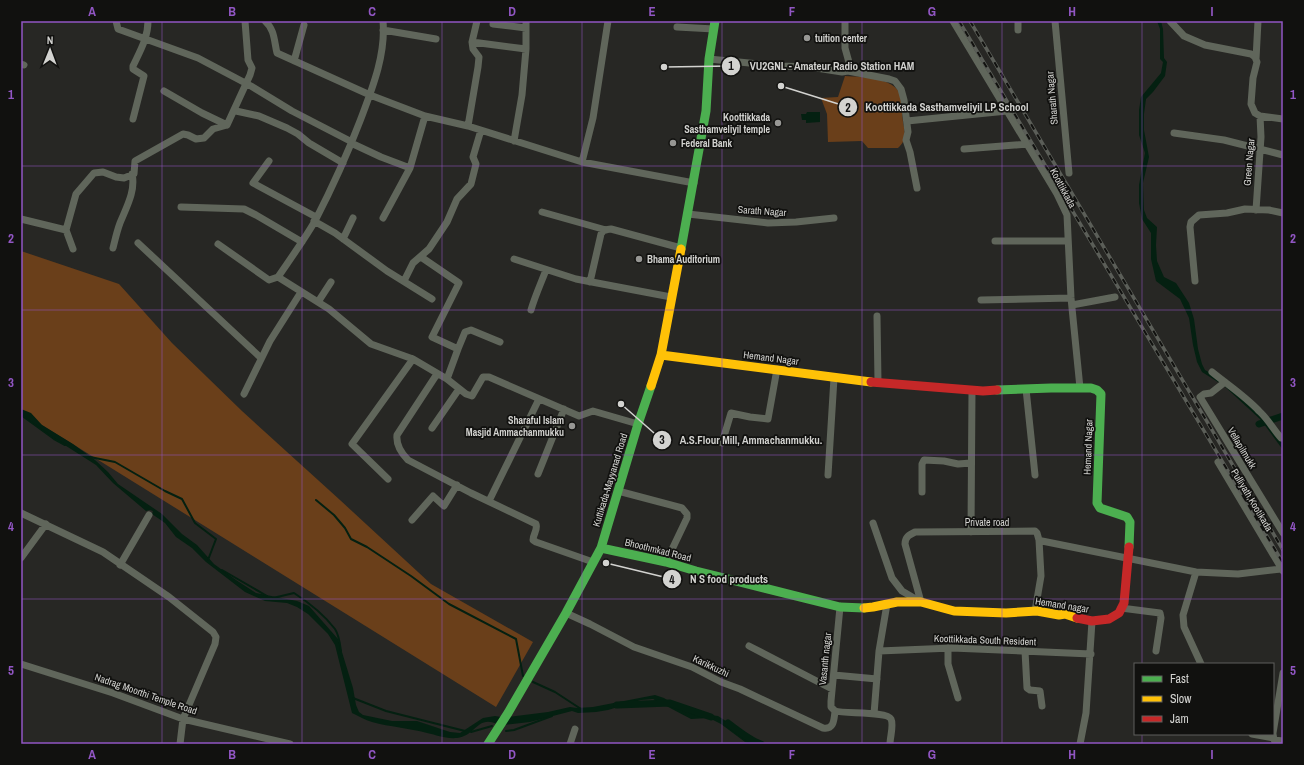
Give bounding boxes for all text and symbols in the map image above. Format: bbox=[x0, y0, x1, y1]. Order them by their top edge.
text: A bbox=[88, 3, 96, 20]
text: B bbox=[228, 3, 236, 20]
text: C bbox=[368, 3, 376, 20]
text: D bbox=[508, 3, 516, 20]
text: E bbox=[648, 3, 656, 20]
text: F bbox=[789, 3, 796, 20]
text: G bbox=[928, 3, 936, 20]
text: H bbox=[1068, 3, 1076, 20]
text: I bbox=[1211, 3, 1214, 20]
north arrow bbox=[30, 30, 70, 70]
place label: tuition center bbox=[815, 32, 868, 45]
text: N bbox=[47, 33, 54, 47]
marker: tuition center bbox=[802, 33, 812, 43]
callout: VU2GNL - Amateur Radio Station HAM bbox=[721, 55, 922, 78]
text: 1 bbox=[728, 58, 734, 74]
text: VU2GNL - Amateur Radio Station HAM bbox=[750, 59, 914, 73]
street label: Sharath Nagar bbox=[1043, 71, 1061, 125]
text: 1 bbox=[8, 86, 14, 103]
text: 1 bbox=[1290, 86, 1296, 103]
callout: Koottikkada Sasthamveliyil LP School bbox=[838, 96, 1037, 119]
text: 2 bbox=[845, 100, 851, 116]
text: Koottikkada Sasthamveliyil LP School bbox=[865, 100, 1029, 114]
place label: Koottikkada Sasthamveliyil temple bbox=[684, 111, 770, 136]
marker: Koottikkada Sasthamveliyil temple bbox=[773, 118, 783, 128]
place label: Federal Bank bbox=[681, 137, 733, 150]
marker: Federal Bank bbox=[668, 138, 678, 148]
street label: Green Nagar bbox=[1240, 138, 1258, 186]
street label: Koottikkada bbox=[1047, 166, 1079, 211]
street label: Sarath Nagar bbox=[737, 203, 787, 219]
text: 2 bbox=[8, 230, 14, 247]
text: 2 bbox=[1290, 230, 1296, 247]
place label: Bhama Auditorium bbox=[647, 253, 720, 266]
marker: Bhama Auditorium bbox=[634, 254, 644, 264]
street label: Hemand Nagar bbox=[743, 348, 800, 368]
text: 3 bbox=[8, 374, 14, 391]
text: 3 bbox=[1290, 374, 1296, 391]
place label: Sharaful Islam Masjid Ammachanmukku bbox=[466, 414, 564, 439]
street label: Hemand Nagar bbox=[1081, 419, 1095, 475]
marker: Sharaful Islam Masjid Ammachanmukku bbox=[567, 421, 577, 431]
street label: Vellapilmukk bbox=[1225, 425, 1260, 472]
callout: A.S.Flour Mill, Ammachanmukku. bbox=[652, 428, 831, 451]
street label: Kuttikada-Mayyanad Road bbox=[590, 432, 630, 528]
text: 3 bbox=[659, 432, 665, 448]
text: A.S.Flour Mill, Ammachanmukku. bbox=[680, 433, 823, 447]
street label: Pulliyath,Kootikada bbox=[1228, 466, 1276, 534]
street label: Private road bbox=[965, 516, 1009, 529]
text: 4 bbox=[8, 518, 14, 535]
text: 4 bbox=[1290, 518, 1296, 535]
street label: Bhoothmkad Road bbox=[623, 535, 693, 565]
callout: N S food products bbox=[662, 568, 776, 591]
text: 4 bbox=[669, 572, 675, 588]
text: N S food products bbox=[690, 572, 768, 586]
street label: Hemand nagar bbox=[1034, 594, 1090, 616]
street label: Vasanth nagar bbox=[816, 632, 834, 686]
street label: Koottikkada South Resident bbox=[934, 632, 1037, 648]
street label: Karikkuzhi bbox=[691, 652, 731, 680]
text: 5 bbox=[8, 662, 14, 679]
text: 5 bbox=[1290, 662, 1296, 679]
legend bbox=[1134, 663, 1274, 735]
street label: Nadrag Moorthi Temple Road bbox=[93, 670, 199, 718]
text: Fast bbox=[1170, 671, 1189, 687]
text: Slow bbox=[1170, 691, 1192, 707]
text: Jam bbox=[1170, 711, 1189, 727]
text: A bbox=[88, 746, 96, 763]
text: B bbox=[228, 746, 236, 763]
text: C bbox=[368, 746, 376, 763]
text: D bbox=[508, 746, 516, 763]
text: E bbox=[648, 746, 656, 763]
text: F bbox=[789, 746, 796, 763]
text: G bbox=[928, 746, 936, 763]
text: H bbox=[1068, 746, 1076, 763]
text: I bbox=[1211, 746, 1214, 763]

